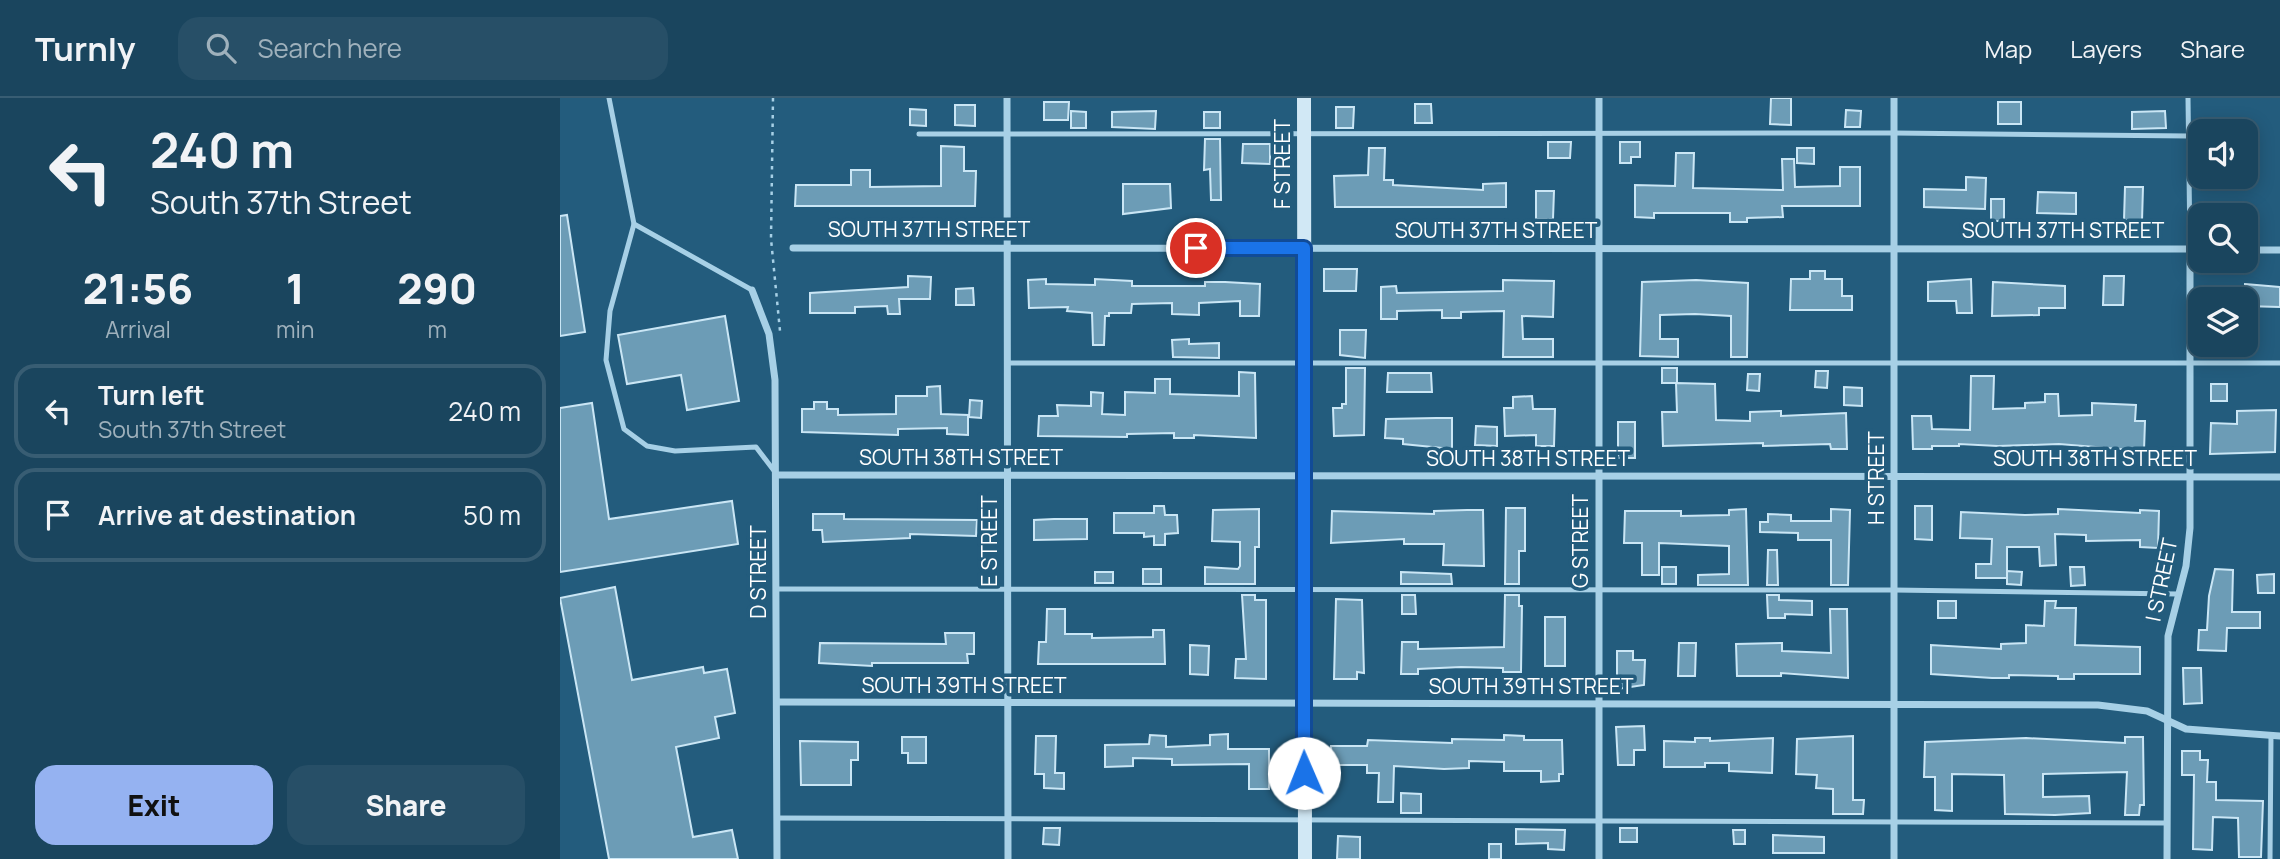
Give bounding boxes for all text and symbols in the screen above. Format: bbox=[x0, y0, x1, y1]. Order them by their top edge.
search box bbox=[178, 17, 668, 80]
text: Turnly bbox=[35, 26, 136, 71]
icon: search bbox=[202, 29, 240, 67]
text: Search here bbox=[258, 30, 402, 66]
text: Map bbox=[1985, 32, 2032, 65]
text: Layers bbox=[2070, 32, 2142, 65]
text: Share bbox=[2180, 32, 2245, 65]
text: 240 m bbox=[150, 116, 294, 183]
street label: F STREET bbox=[1268, 119, 1296, 209]
map controls bbox=[2188, 119, 2258, 357]
button: sound bbox=[2188, 119, 2258, 189]
icon: left bbox=[35, 126, 126, 217]
text: South 37th Street bbox=[150, 180, 412, 224]
button: search bbox=[2188, 203, 2258, 273]
street label: SOUTH 37TH STREET bbox=[828, 215, 1031, 243]
street label: SOUTH 37TH STREET bbox=[1395, 216, 1598, 244]
street label: SOUTH 37TH STREET bbox=[1962, 216, 2165, 244]
pin bbox=[1166, 218, 1226, 278]
icon: arrive bbox=[1177, 229, 1215, 267]
text: 21:56 bbox=[83, 259, 193, 317]
text: 1 bbox=[286, 259, 305, 317]
text: 290 bbox=[397, 259, 477, 317]
button: layers bbox=[2188, 287, 2258, 357]
text: Arrival bbox=[105, 313, 171, 345]
text: min bbox=[276, 313, 315, 345]
text: m bbox=[427, 313, 447, 345]
text: Turn left bbox=[98, 377, 205, 413]
icon: left bbox=[39, 392, 77, 430]
text: 240 m bbox=[448, 393, 521, 429]
text: South 37th Street bbox=[98, 413, 286, 445]
street label: H STREET bbox=[1862, 431, 1890, 525]
street label: SOUTH 38TH STREET bbox=[859, 443, 1064, 471]
street label: SOUTH 38TH STREET bbox=[1426, 444, 1631, 472]
street label: SOUTH 38TH STREET bbox=[1993, 444, 2198, 472]
street label: G STREET bbox=[1566, 493, 1594, 588]
street label: E STREET bbox=[975, 495, 1003, 587]
icon: arrive bbox=[39, 496, 77, 534]
text: Arrive at destination bbox=[98, 497, 356, 533]
text: 50 m bbox=[463, 497, 521, 533]
street label: D STREET bbox=[744, 525, 772, 619]
street label: I STREET bbox=[2139, 535, 2184, 624]
street label: SOUTH 39TH STREET bbox=[862, 671, 1067, 699]
street label: SOUTH 39TH STREET bbox=[1429, 672, 1634, 700]
position arrow bbox=[1267, 736, 1341, 810]
button: Exit bbox=[35, 765, 273, 845]
button: Share bbox=[287, 765, 525, 845]

